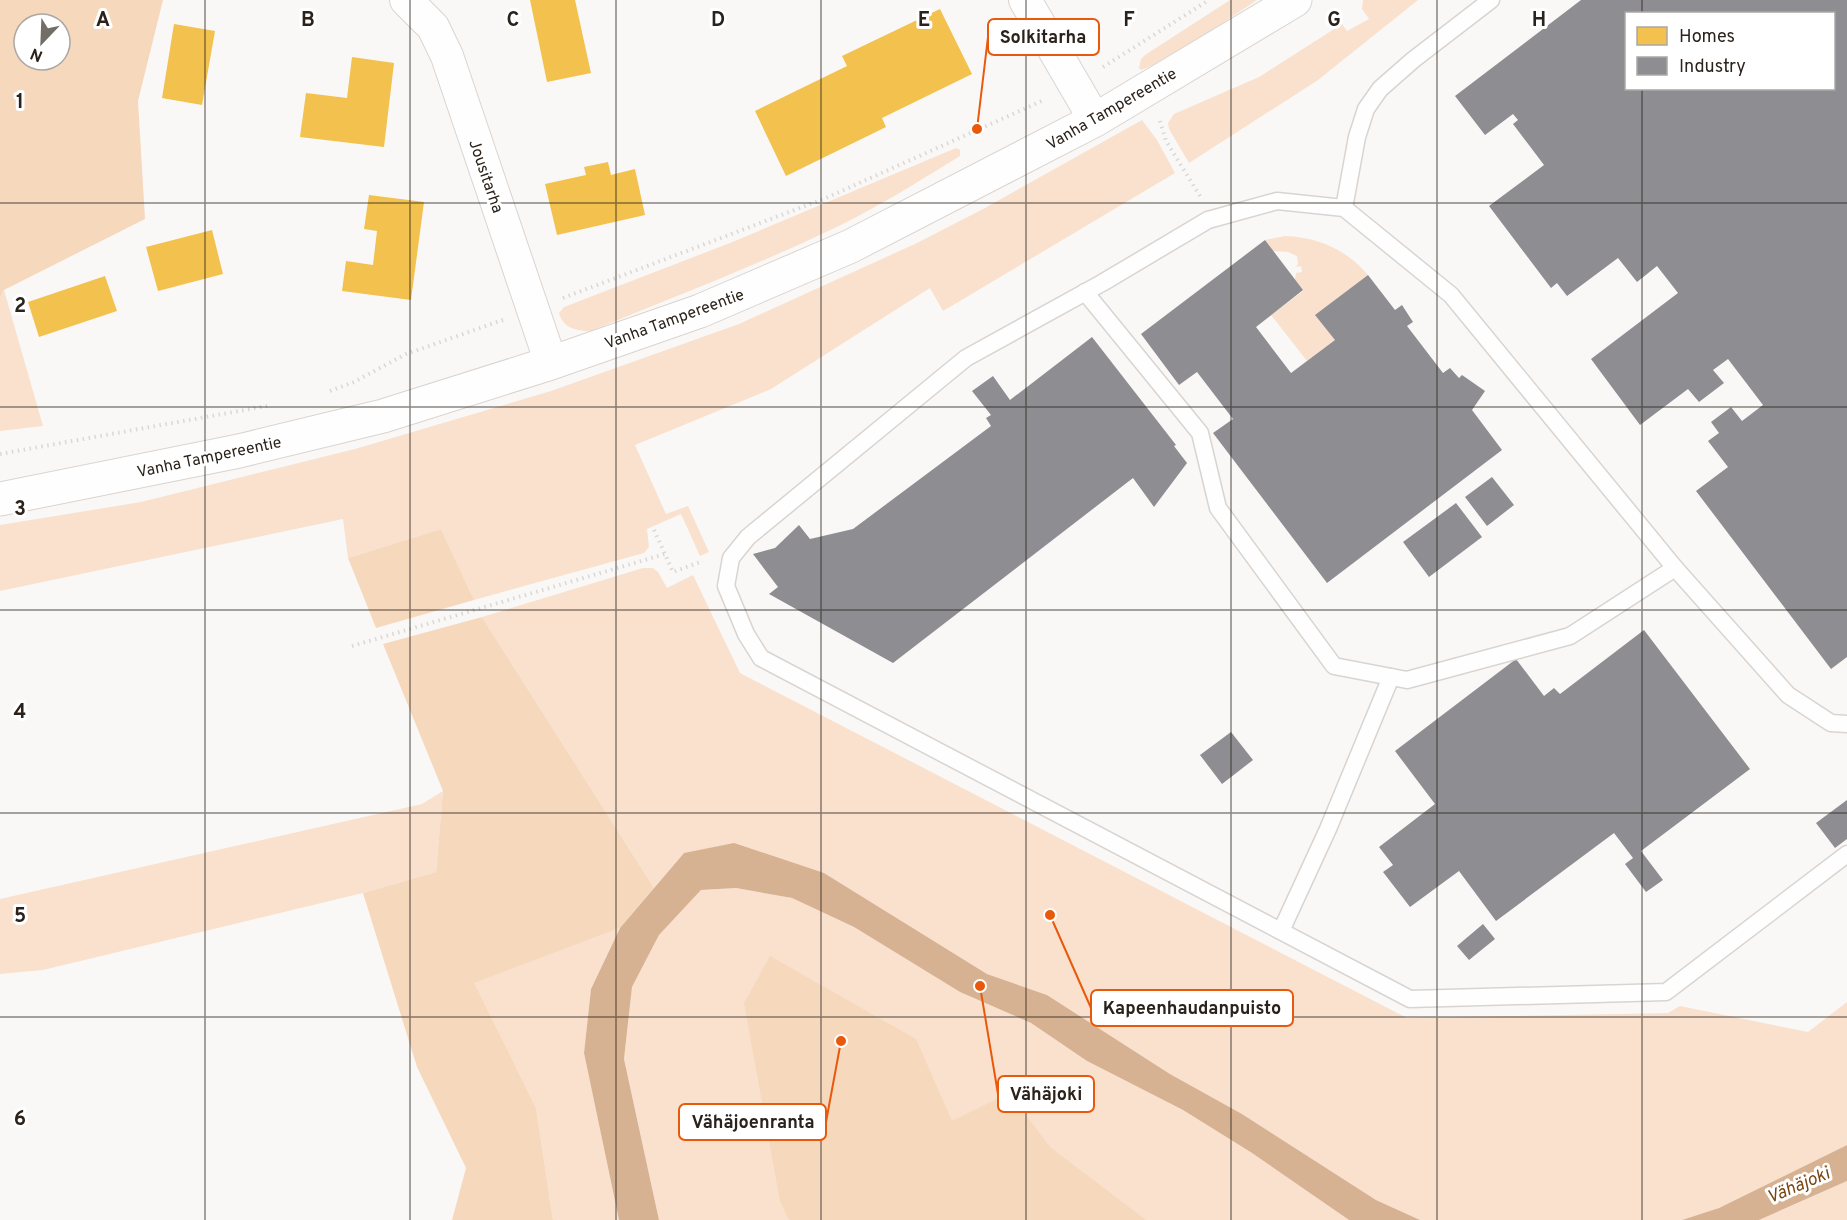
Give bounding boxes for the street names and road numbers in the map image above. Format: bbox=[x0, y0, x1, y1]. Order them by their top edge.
street label: Vanha Tampereentie bbox=[1043, 64, 1181, 155]
street label: Jousitarha bbox=[463, 137, 507, 216]
street label: Vanha Tampereentie bbox=[602, 285, 747, 354]
street label: Vanha Tampereentie bbox=[135, 433, 283, 483]

